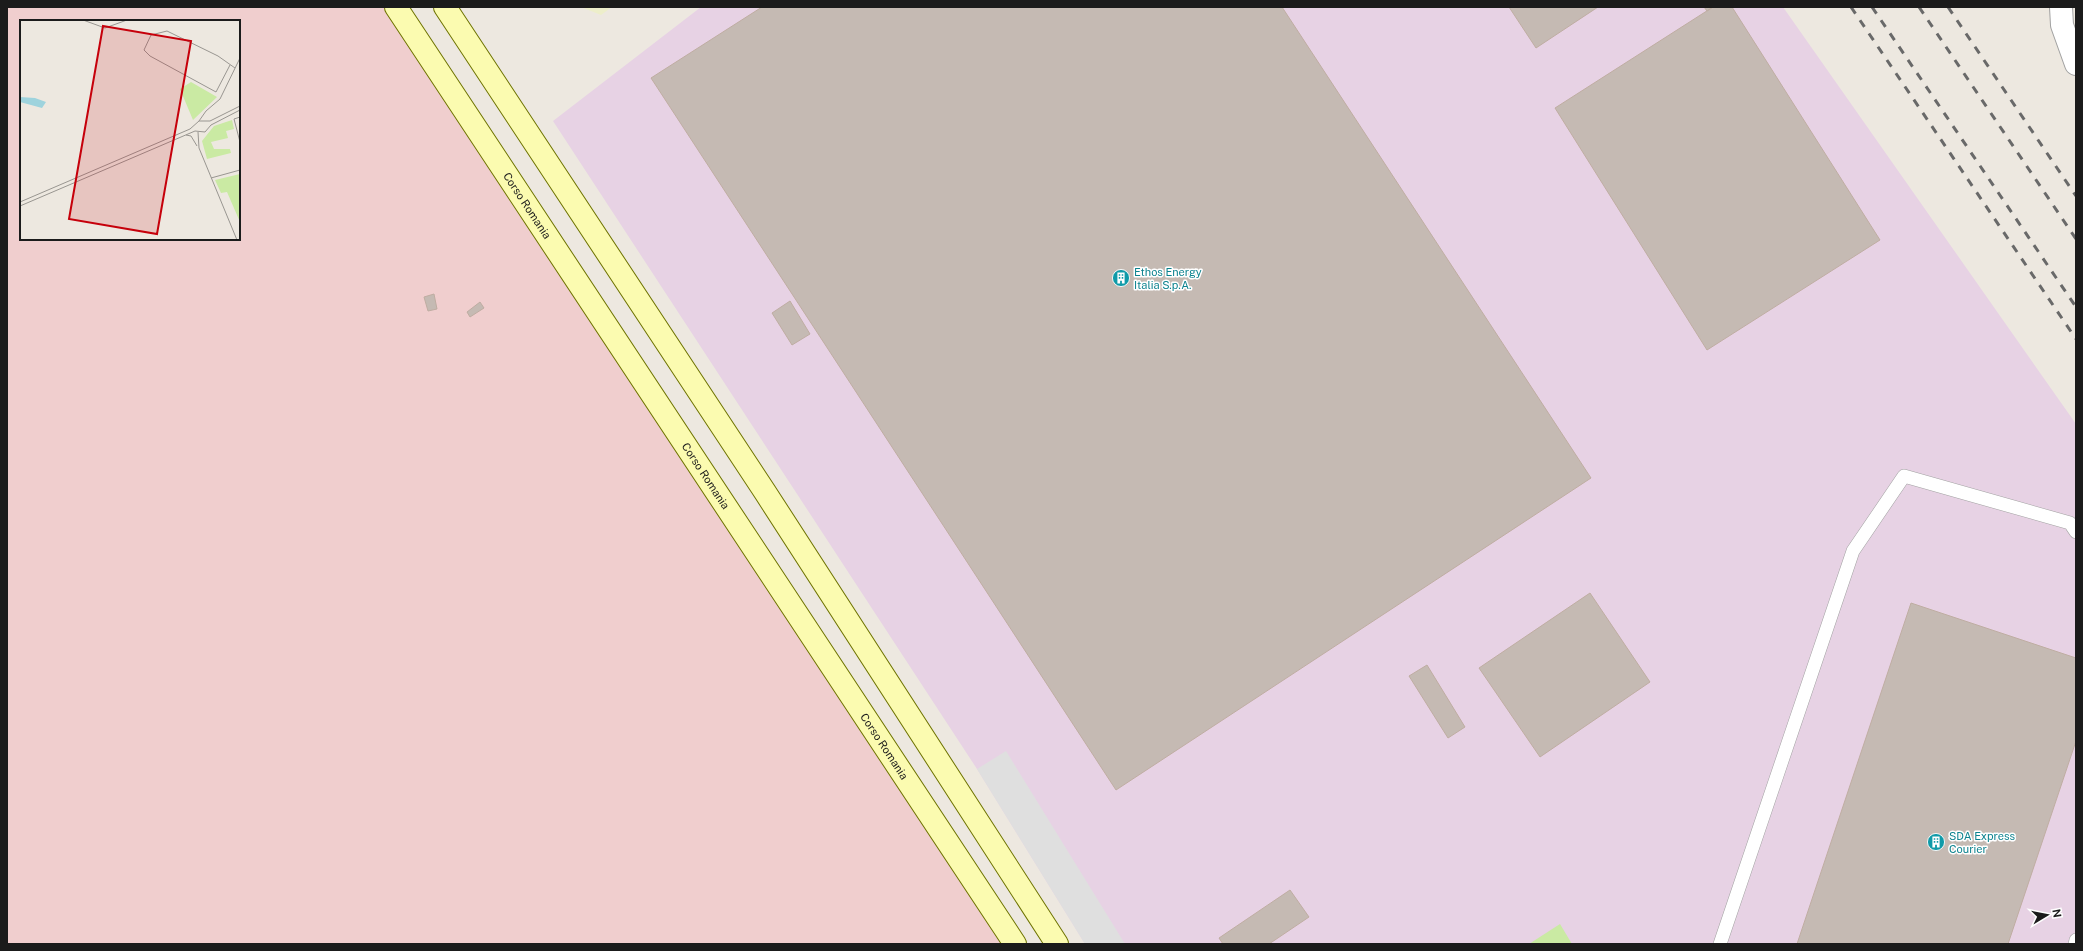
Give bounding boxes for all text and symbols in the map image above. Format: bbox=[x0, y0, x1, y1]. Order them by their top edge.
inset map bbox=[20, 20, 240, 240]
street label: Corso Romania bbox=[501, 170, 553, 241]
place label: Ethos Energy Italia S.p.A. bbox=[1134, 266, 1202, 291]
building icon: Ethos Energy Italia S.p.A. bbox=[1111, 268, 1131, 288]
street label: Corso Romania bbox=[680, 441, 732, 511]
street label: Corso Romania bbox=[858, 711, 911, 782]
place label: SDA Express Courier bbox=[1949, 830, 2016, 855]
building icon: SDA Express Courier bbox=[1926, 832, 1946, 852]
north arrow bbox=[2027, 895, 2067, 935]
text: N bbox=[2050, 908, 2064, 919]

